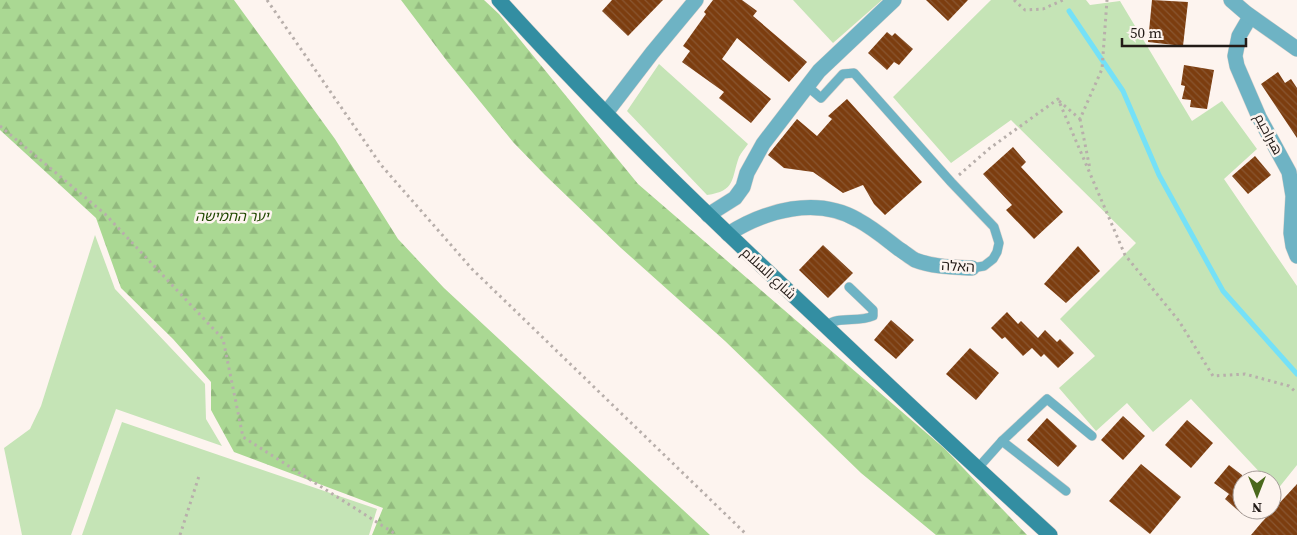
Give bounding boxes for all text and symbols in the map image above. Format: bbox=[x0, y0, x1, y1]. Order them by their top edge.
scale bar bbox=[1122, 15, 1246, 47]
text: 50 m bbox=[1130, 22, 1162, 43]
street label: هبراحيم bbox=[1250, 110, 1288, 158]
park label: יער החמישה bbox=[195, 206, 271, 226]
street label: شارع السلام bbox=[737, 242, 801, 304]
street label: האלה bbox=[941, 255, 975, 277]
north arrow bbox=[1232, 470, 1282, 520]
text: N bbox=[1252, 498, 1262, 518]

